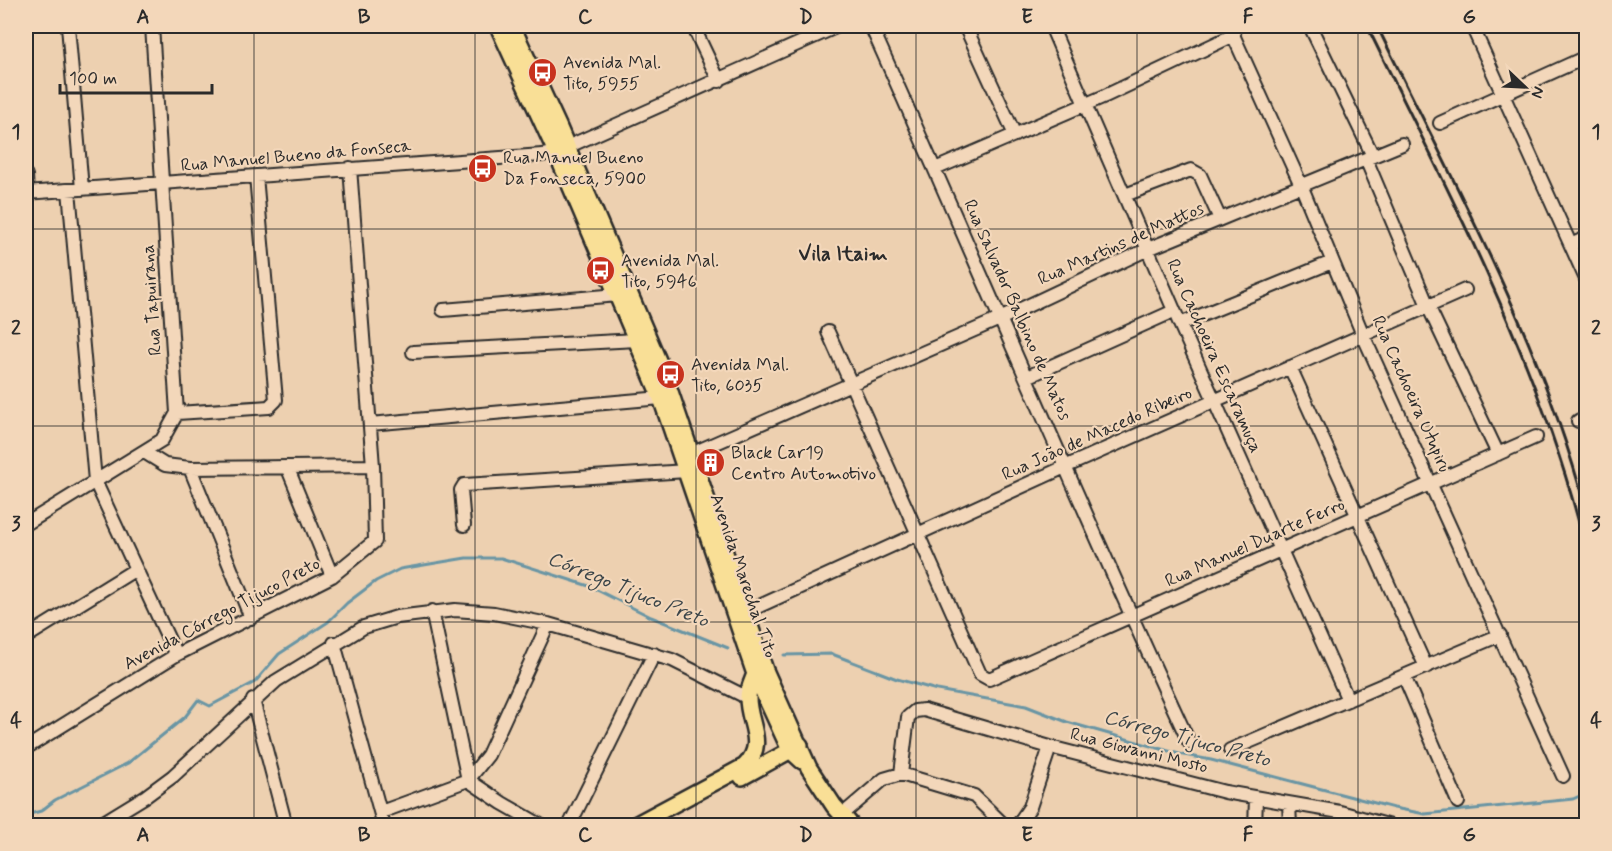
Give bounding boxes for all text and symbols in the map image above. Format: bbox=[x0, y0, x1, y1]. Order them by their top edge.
text: A bbox=[136, 4, 150, 31]
text: B bbox=[358, 4, 371, 31]
text: C bbox=[578, 4, 593, 31]
text: D bbox=[799, 4, 813, 31]
text: E bbox=[1021, 4, 1033, 31]
text: F bbox=[1243, 4, 1254, 31]
text: G bbox=[1462, 4, 1476, 31]
place label: Avenida Mal. Tito, 5955 bbox=[563, 51, 661, 96]
scale bar bbox=[60, 57, 212, 95]
bus stop icon: Avenida Mal. Tito, 5955 bbox=[526, 57, 558, 89]
north arrow bbox=[1495, 57, 1555, 117]
text: 100 m bbox=[69, 67, 117, 91]
text: N bbox=[1526, 83, 1549, 101]
text: 1 bbox=[12, 119, 20, 146]
text: 1 bbox=[1592, 119, 1600, 146]
street label: Rua Manuel Bueno da Fonseca bbox=[180, 134, 412, 178]
place label: Rua Manuel Bueno Da Fonseca, 5900 bbox=[503, 146, 646, 191]
bus stop icon: Rua Manuel Bueno Da Fonseca, 5900 bbox=[466, 152, 498, 184]
street label: Rua Salvador Balbino de Matos bbox=[957, 196, 1077, 424]
street label: Rua Martins de Mattos bbox=[1034, 196, 1208, 291]
district label: Vila Itaim bbox=[799, 241, 887, 268]
street label: Rua Tapuirana bbox=[136, 244, 168, 356]
place label: Avenida Mal. Tito, 5946 bbox=[621, 249, 719, 294]
bus stop icon: Avenida Mal. Tito, 5946 bbox=[584, 255, 616, 287]
street label: Rua Cachoeira Escaramuça bbox=[1160, 255, 1268, 457]
street label: Rua Cachoeira Utupiru bbox=[1366, 312, 1456, 476]
text: 2 bbox=[11, 315, 21, 342]
text: 2 bbox=[1591, 315, 1601, 342]
place label: Avenida Mal. Tito, 6035 bbox=[691, 353, 789, 398]
bus stop icon: Avenida Mal. Tito, 6035 bbox=[654, 359, 686, 391]
street label: Rua João de Macedo Ribeiro bbox=[998, 381, 1196, 487]
place label: Black Car19 Centro Automotivo bbox=[731, 441, 876, 486]
building icon: Black Car19 Centro Automotivo bbox=[694, 447, 726, 479]
street label: Avenida Marechal Tito bbox=[704, 491, 782, 661]
street label: Rua Manuel Duarte Ferro bbox=[1161, 493, 1349, 593]
text: 3 bbox=[11, 511, 21, 538]
text: 3 bbox=[1591, 511, 1601, 538]
water label: Córrego Tijuco Preto bbox=[543, 545, 713, 637]
street label: Avenida Córrego Tijuco Preto bbox=[119, 552, 325, 677]
water label: Córrego Tijuco Preto bbox=[1100, 704, 1274, 776]
text: 4 bbox=[10, 708, 22, 735]
text: 4 bbox=[1590, 708, 1602, 735]
street label: Rua Giovanni Mosto bbox=[1068, 722, 1210, 780]
text: A bbox=[136, 822, 150, 849]
text: B bbox=[358, 822, 371, 849]
text: C bbox=[578, 822, 593, 849]
text: D bbox=[799, 822, 813, 849]
text: E bbox=[1021, 822, 1033, 849]
text: F bbox=[1243, 822, 1254, 849]
text: G bbox=[1462, 822, 1476, 849]

